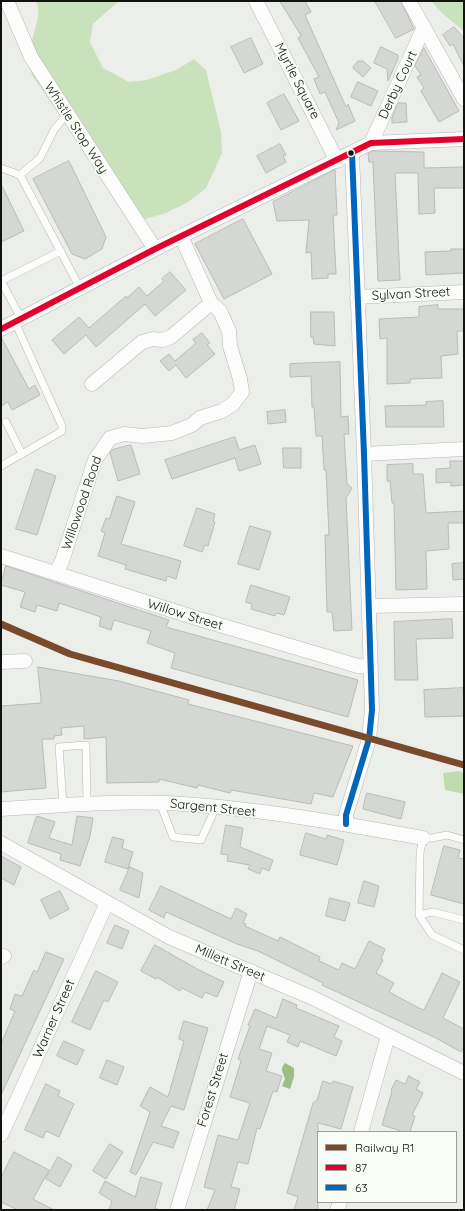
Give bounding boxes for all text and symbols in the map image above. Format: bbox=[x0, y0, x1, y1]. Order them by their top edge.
street label: Myrtle Square bbox=[271, 40, 323, 122]
street label: Derby Court bbox=[375, 48, 421, 122]
street label: Whistle Stop Way bbox=[41, 79, 111, 177]
unlabelled marker bbox=[346, 148, 356, 158]
street label: Sylvan Street bbox=[371, 284, 451, 304]
street label: Willowood Road bbox=[59, 454, 105, 552]
street label: Willow Street bbox=[145, 596, 225, 634]
street label: Sargent Street bbox=[169, 796, 257, 820]
street label: Millett Street bbox=[193, 941, 267, 985]
street label: Warner Street bbox=[30, 977, 78, 1061]
street label: Forest Street bbox=[194, 1051, 232, 1129]
legend bbox=[317, 1131, 457, 1203]
text: Railway R1 bbox=[355, 1140, 414, 1155]
text: 87 bbox=[355, 1160, 367, 1175]
text: 63 bbox=[355, 1180, 368, 1195]

